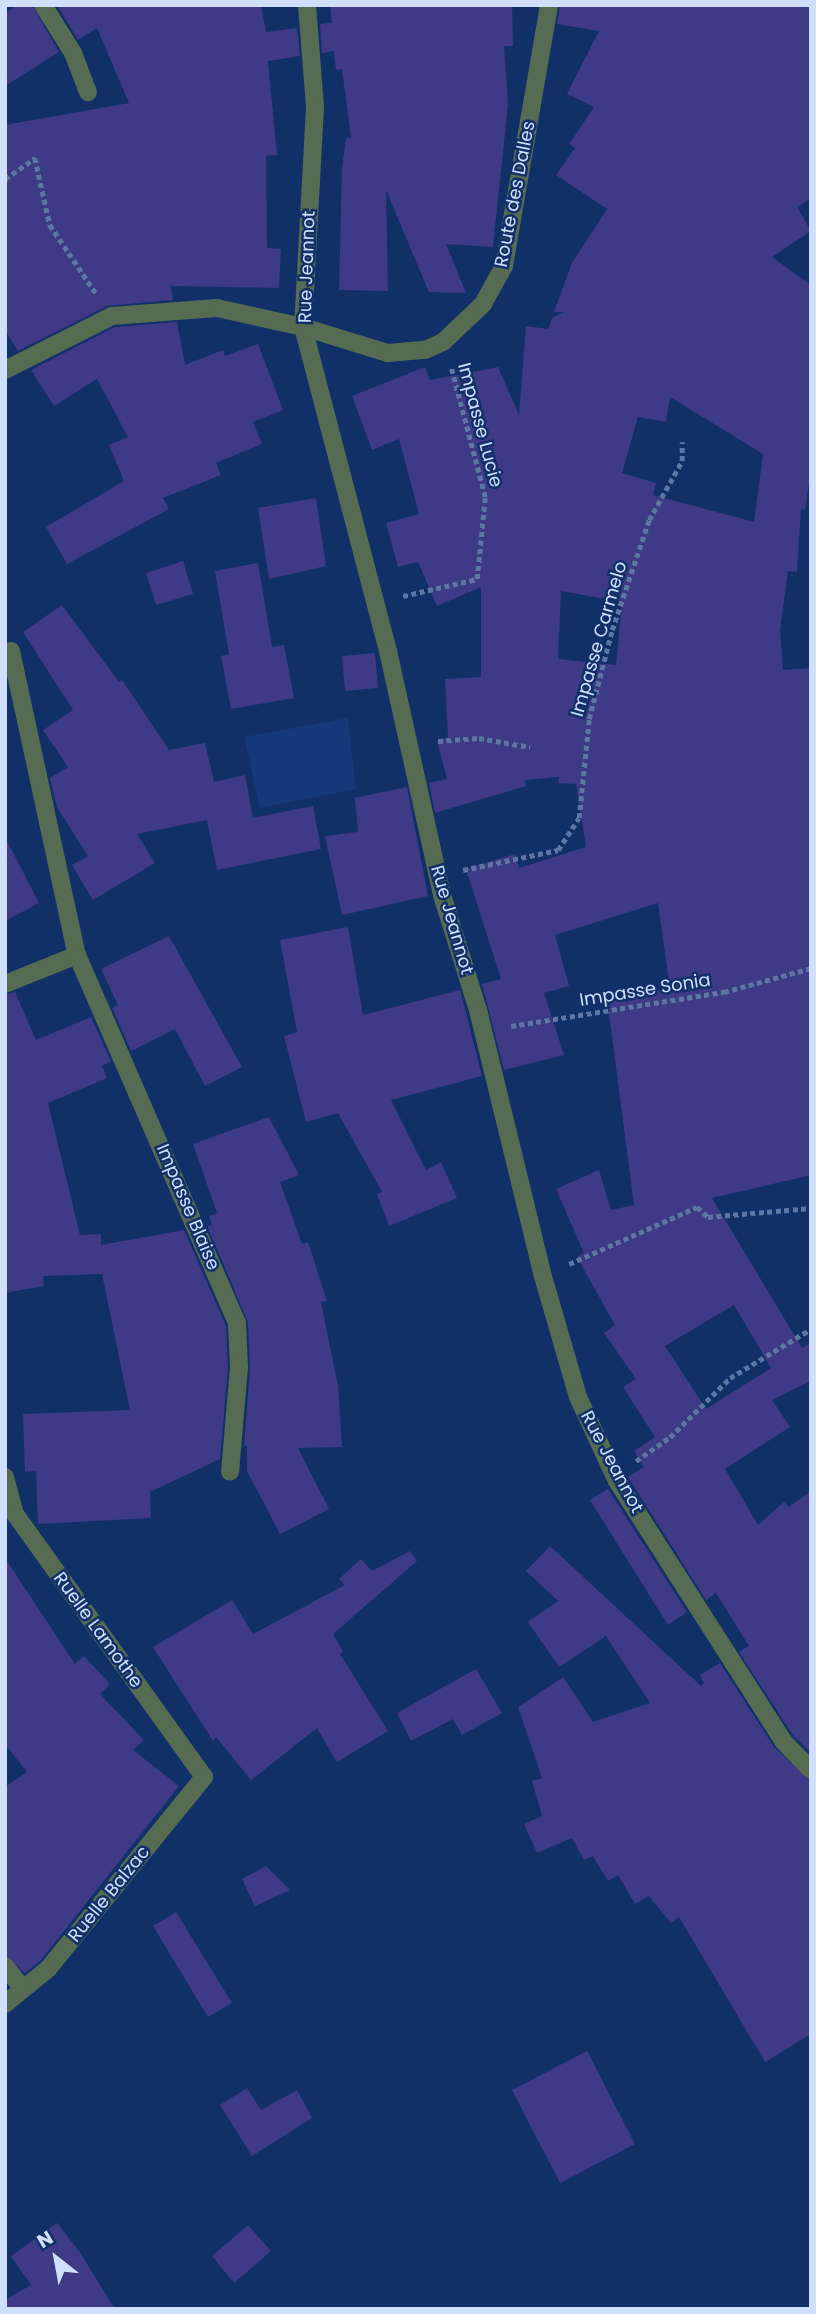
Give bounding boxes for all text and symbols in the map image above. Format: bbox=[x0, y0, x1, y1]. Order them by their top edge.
street label: Route des Dalles bbox=[490, 119, 540, 269]
street label: Rue Jeannot bbox=[294, 210, 320, 324]
street label: Impasse Lucie bbox=[453, 360, 507, 490]
street label: Impasse Carmelo bbox=[567, 559, 631, 719]
street label: Rue Jeannot bbox=[426, 863, 478, 977]
street label: Impasse Sonia bbox=[578, 969, 712, 1011]
street label: Impasse Blaise bbox=[152, 1141, 224, 1273]
street label: Rue Jeannot bbox=[576, 1407, 648, 1517]
street label: Ruelle Lamothe bbox=[49, 1568, 147, 1692]
street label: Ruelle Balzac bbox=[64, 1842, 154, 1946]
north arrow bbox=[21, 2223, 91, 2293]
text: N bbox=[32, 2224, 58, 2255]

